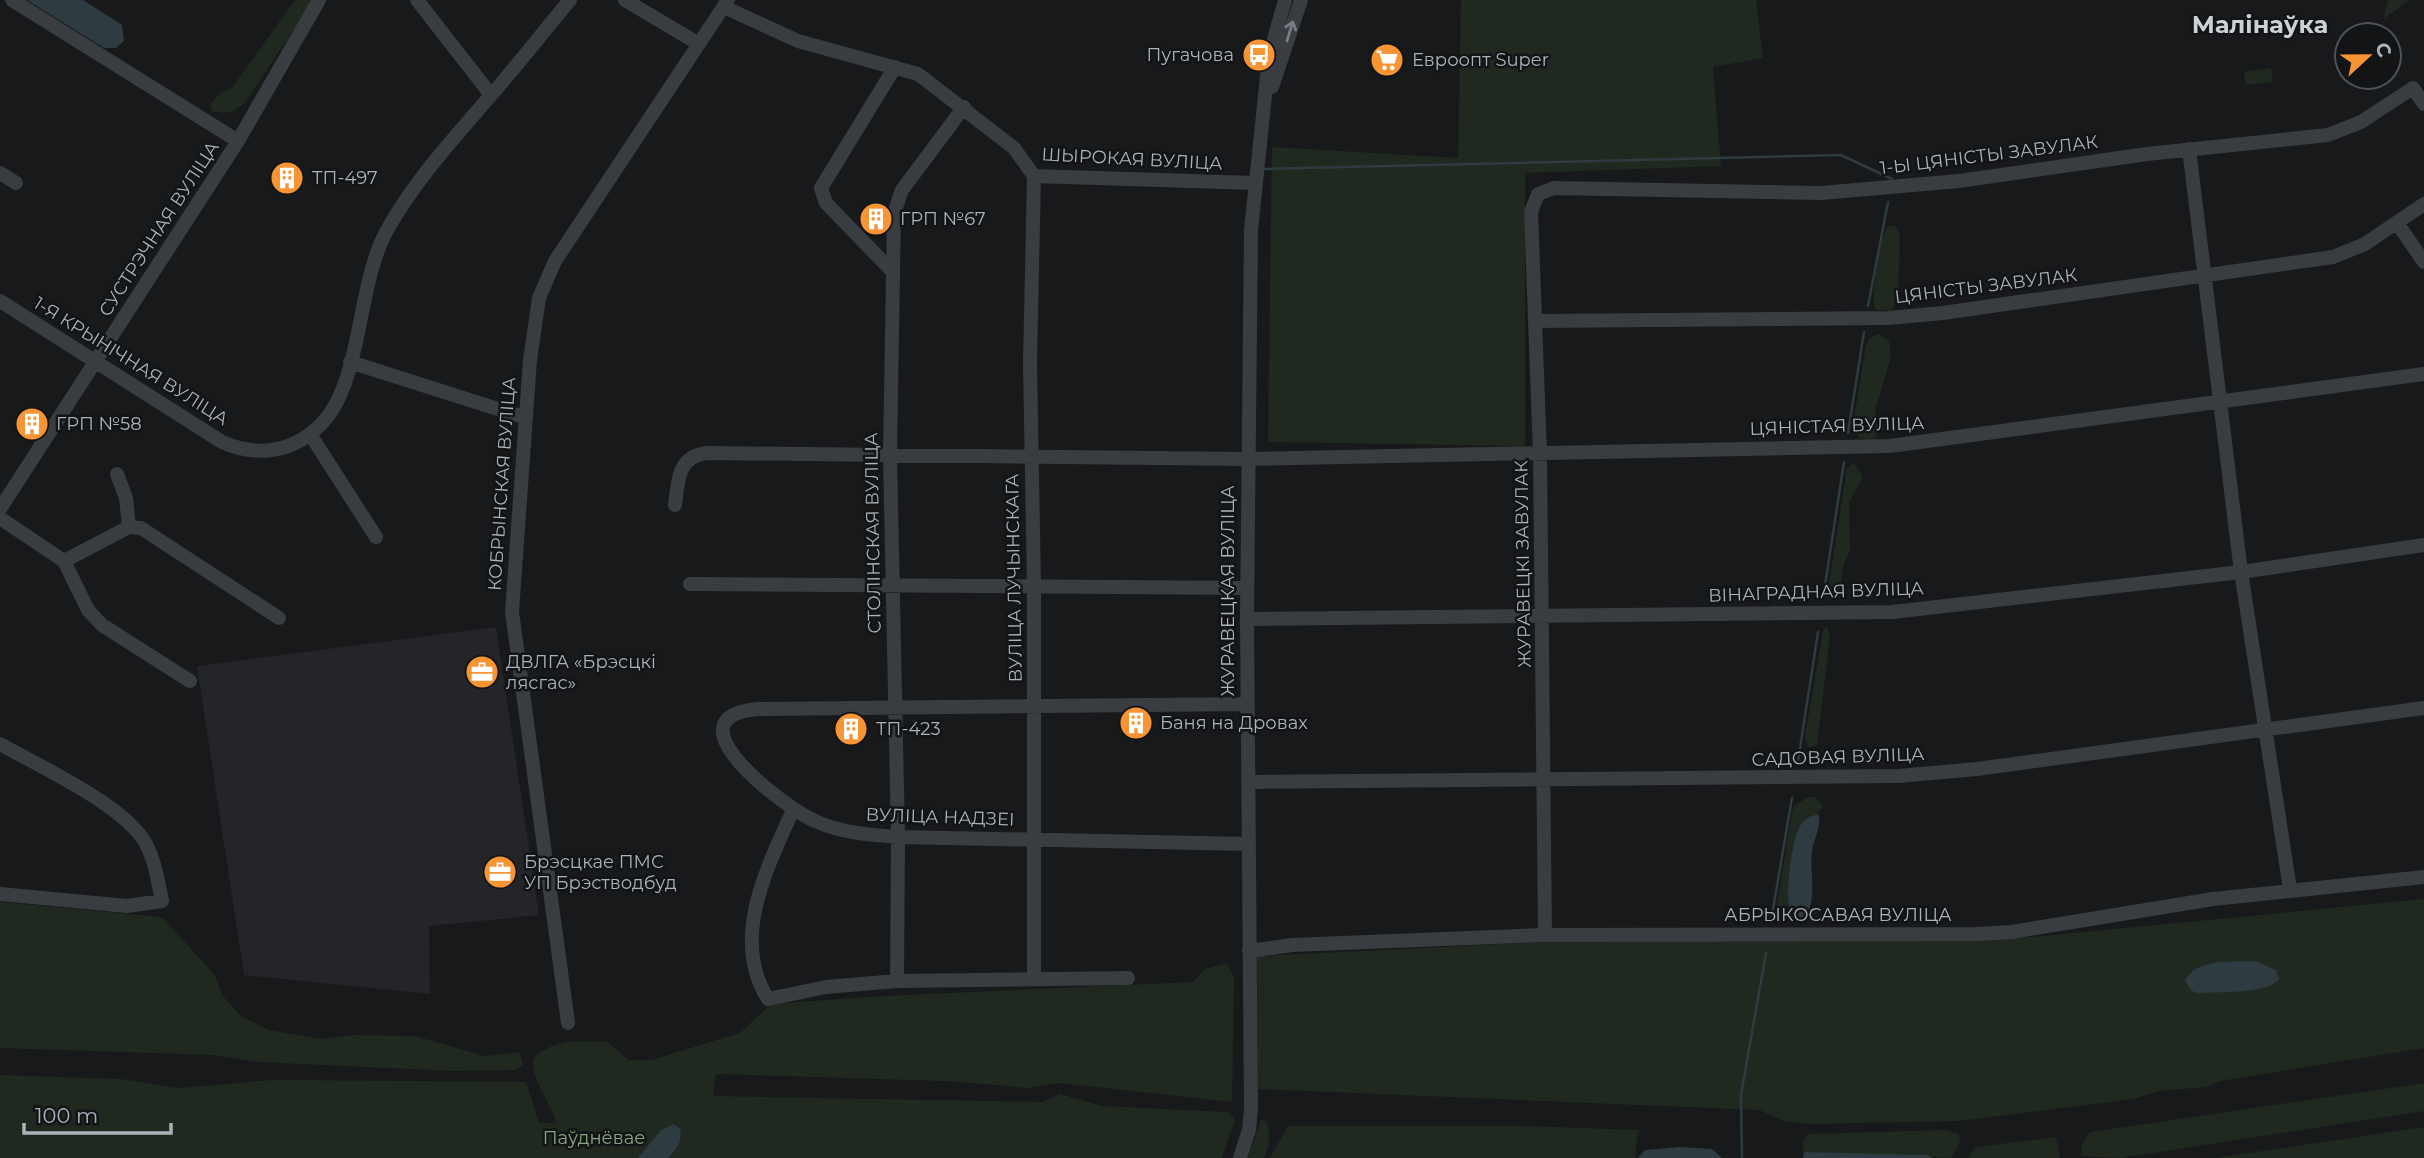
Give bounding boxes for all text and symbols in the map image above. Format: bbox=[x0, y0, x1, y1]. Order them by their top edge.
district label: Малінаўка bbox=[2192, 10, 2328, 39]
one-way arrow bbox=[1285, 20, 1298, 42]
north arrow bbox=[2333, 21, 2403, 91]
bus stop icon: Пугачова bbox=[1240, 36, 1278, 74]
text: С bbox=[2370, 39, 2397, 61]
supermarket icon: Евроопт Super bbox=[1368, 41, 1406, 79]
place label: Пугачова bbox=[1146, 44, 1234, 66]
place label: Евроопт Super bbox=[1412, 49, 1549, 71]
street label: 1-Ы ЦЯНІСТЫ ЗАВУЛАК bbox=[1879, 131, 2100, 179]
street label: СУСТРЭЧНАЯ ВУЛІЦА bbox=[94, 137, 224, 321]
street label: ШЫРОКАЯ ВУЛІЦА bbox=[1041, 143, 1224, 175]
building icon: ТП-497 bbox=[268, 159, 306, 197]
place label: ТП-497 bbox=[312, 167, 378, 189]
building icon: ГРП №67 bbox=[857, 200, 895, 238]
place label: ГРП №67 bbox=[900, 208, 986, 230]
street label: ЦЯНІСТЫ ЗАВУЛАК bbox=[1893, 264, 2079, 308]
street label: 1-Я КРЫНІЧНАЯ ВУЛІЦА bbox=[30, 292, 233, 430]
street label: КОБРЫНСКАЯ ВУЛІЦА bbox=[484, 376, 520, 592]
building icon: ГРП №58 bbox=[13, 405, 51, 443]
street label: ЦЯНІСТАЯ ВУЛІЦА bbox=[1749, 412, 1925, 440]
place label: ГРП №58 bbox=[56, 413, 142, 435]
street label: СТОЛІНСКАЯ ВУЛІЦА bbox=[860, 432, 886, 634]
street label: ЖУРАВЕЦКІ ЗАВУЛАК bbox=[1510, 460, 1536, 668]
street label: ВУЛІЦА ЛУЧЫНСКАГА bbox=[1001, 473, 1027, 683]
street label: ЖУРАВЕЦКАЯ ВУЛІЦА bbox=[1217, 485, 1239, 697]
street label: ВІНАГРАДНАЯ ВУЛІЦА bbox=[1708, 577, 1925, 607]
place label: ДВЛГА «Брэсцкі лясгас» bbox=[506, 651, 656, 694]
office icon: ДВЛГА «Брэсцкі лясгас» bbox=[463, 653, 501, 691]
building icon: Баня на Дровах bbox=[1117, 704, 1155, 742]
building icon: ТП-423 bbox=[832, 710, 870, 748]
place label: Баня на Дровах bbox=[1160, 712, 1308, 734]
place label: ТП-423 bbox=[876, 718, 941, 740]
street label: САДОВАЯ ВУЛІЦА bbox=[1751, 743, 1925, 771]
street label: ВУЛІЦА НАДЗЕІ bbox=[865, 803, 1015, 831]
place label: Брэсцкае ПМС УП Брэстводбуд bbox=[524, 851, 677, 894]
office icon: Брэсцкае ПМС УП Брэстводбуд bbox=[481, 853, 519, 891]
street label: АБРЫКОСАВАЯ ВУЛІЦА bbox=[1724, 904, 1952, 926]
scale bar bbox=[24, 1092, 172, 1136]
text: 100 m bbox=[35, 1103, 98, 1128]
park label: Паўднёвае bbox=[543, 1127, 645, 1149]

